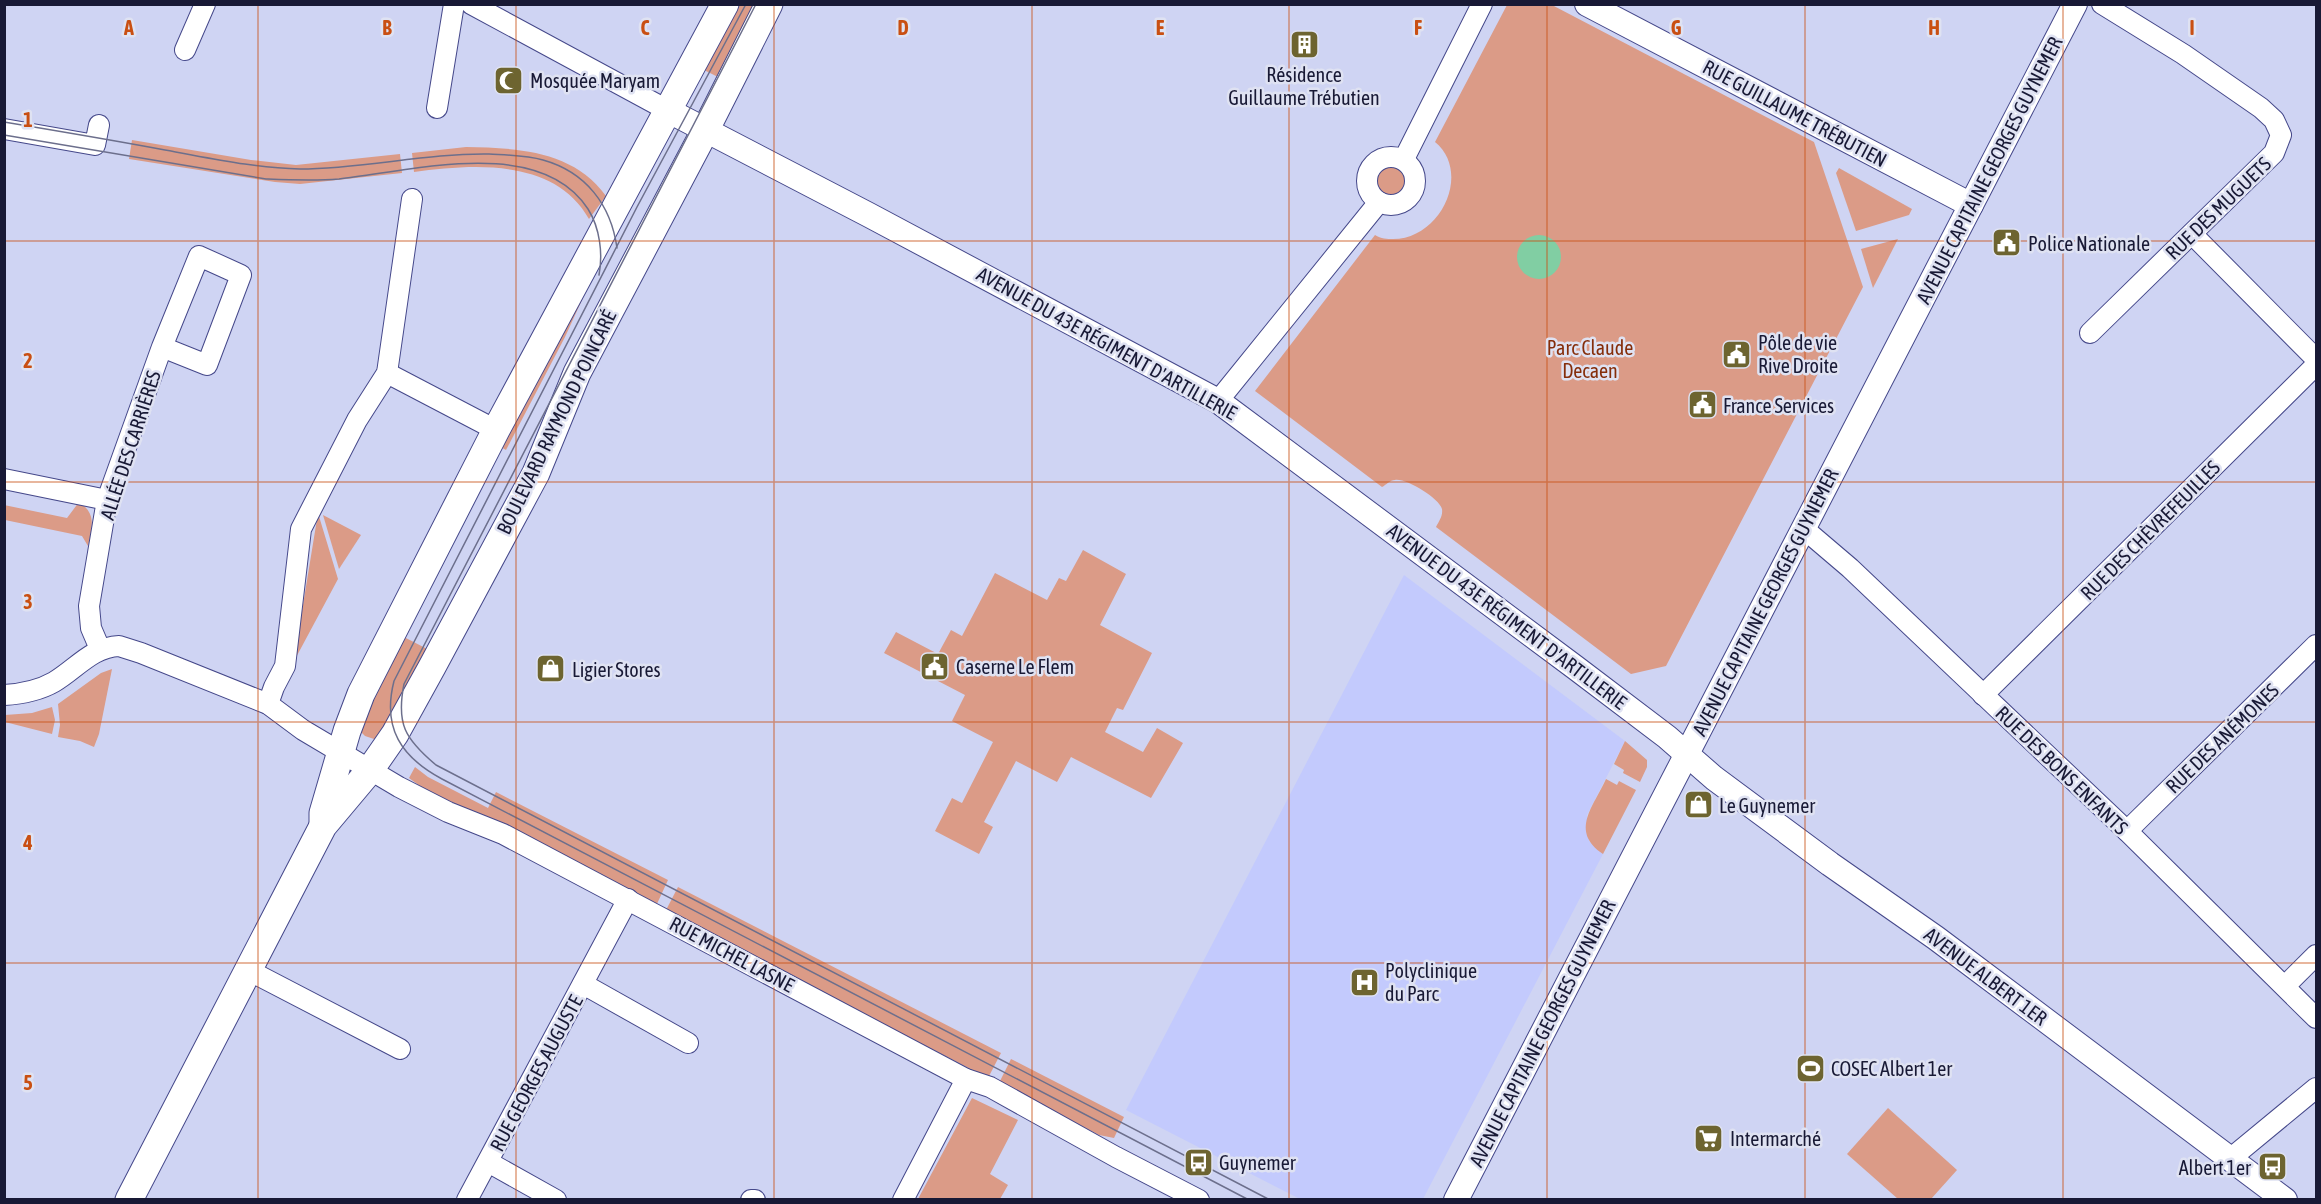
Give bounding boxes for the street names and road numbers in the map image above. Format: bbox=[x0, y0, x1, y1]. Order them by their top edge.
street label: AVENUE CAPITAINE GEORGES GUYNEMER bbox=[1911, 33, 2067, 307]
street label: RUE GUILLAUME TRÉBUTIEN bbox=[1699, 55, 1891, 171]
street label: RUE DES MUGUETS bbox=[2161, 152, 2275, 264]
street label: AVENUE DU 43E RÉGIMENT D'ARTILLERIE bbox=[973, 262, 1241, 424]
street label: BOULEVARD RAYMOND POINCARÉ bbox=[492, 306, 621, 538]
street label: ALLÉE DES CARRIÈRES bbox=[95, 368, 165, 522]
street label: RUE DES CHÈVREFEUILLES bbox=[2076, 456, 2224, 604]
street label: AVENUE CAPITAINE GEORGES GUYNEMER bbox=[1687, 465, 1843, 739]
street label: AVENUE DU 43E RÉGIMENT D'ARTILLERIE bbox=[1383, 518, 1632, 714]
street label: RUE DES ANÉMONES bbox=[2161, 678, 2283, 798]
street label: RUE DES BONS ENFANTS bbox=[1991, 701, 2133, 839]
street label: AVENUE CAPITAINE GEORGES GUYNEMER bbox=[1464, 896, 1620, 1170]
street label: RUE MICHEL LASNE bbox=[666, 912, 798, 997]
street label: AVENUE ALBERT 1ER bbox=[1920, 922, 2052, 1030]
street label: RUE GEORGES AUGUSTE bbox=[485, 991, 587, 1155]

